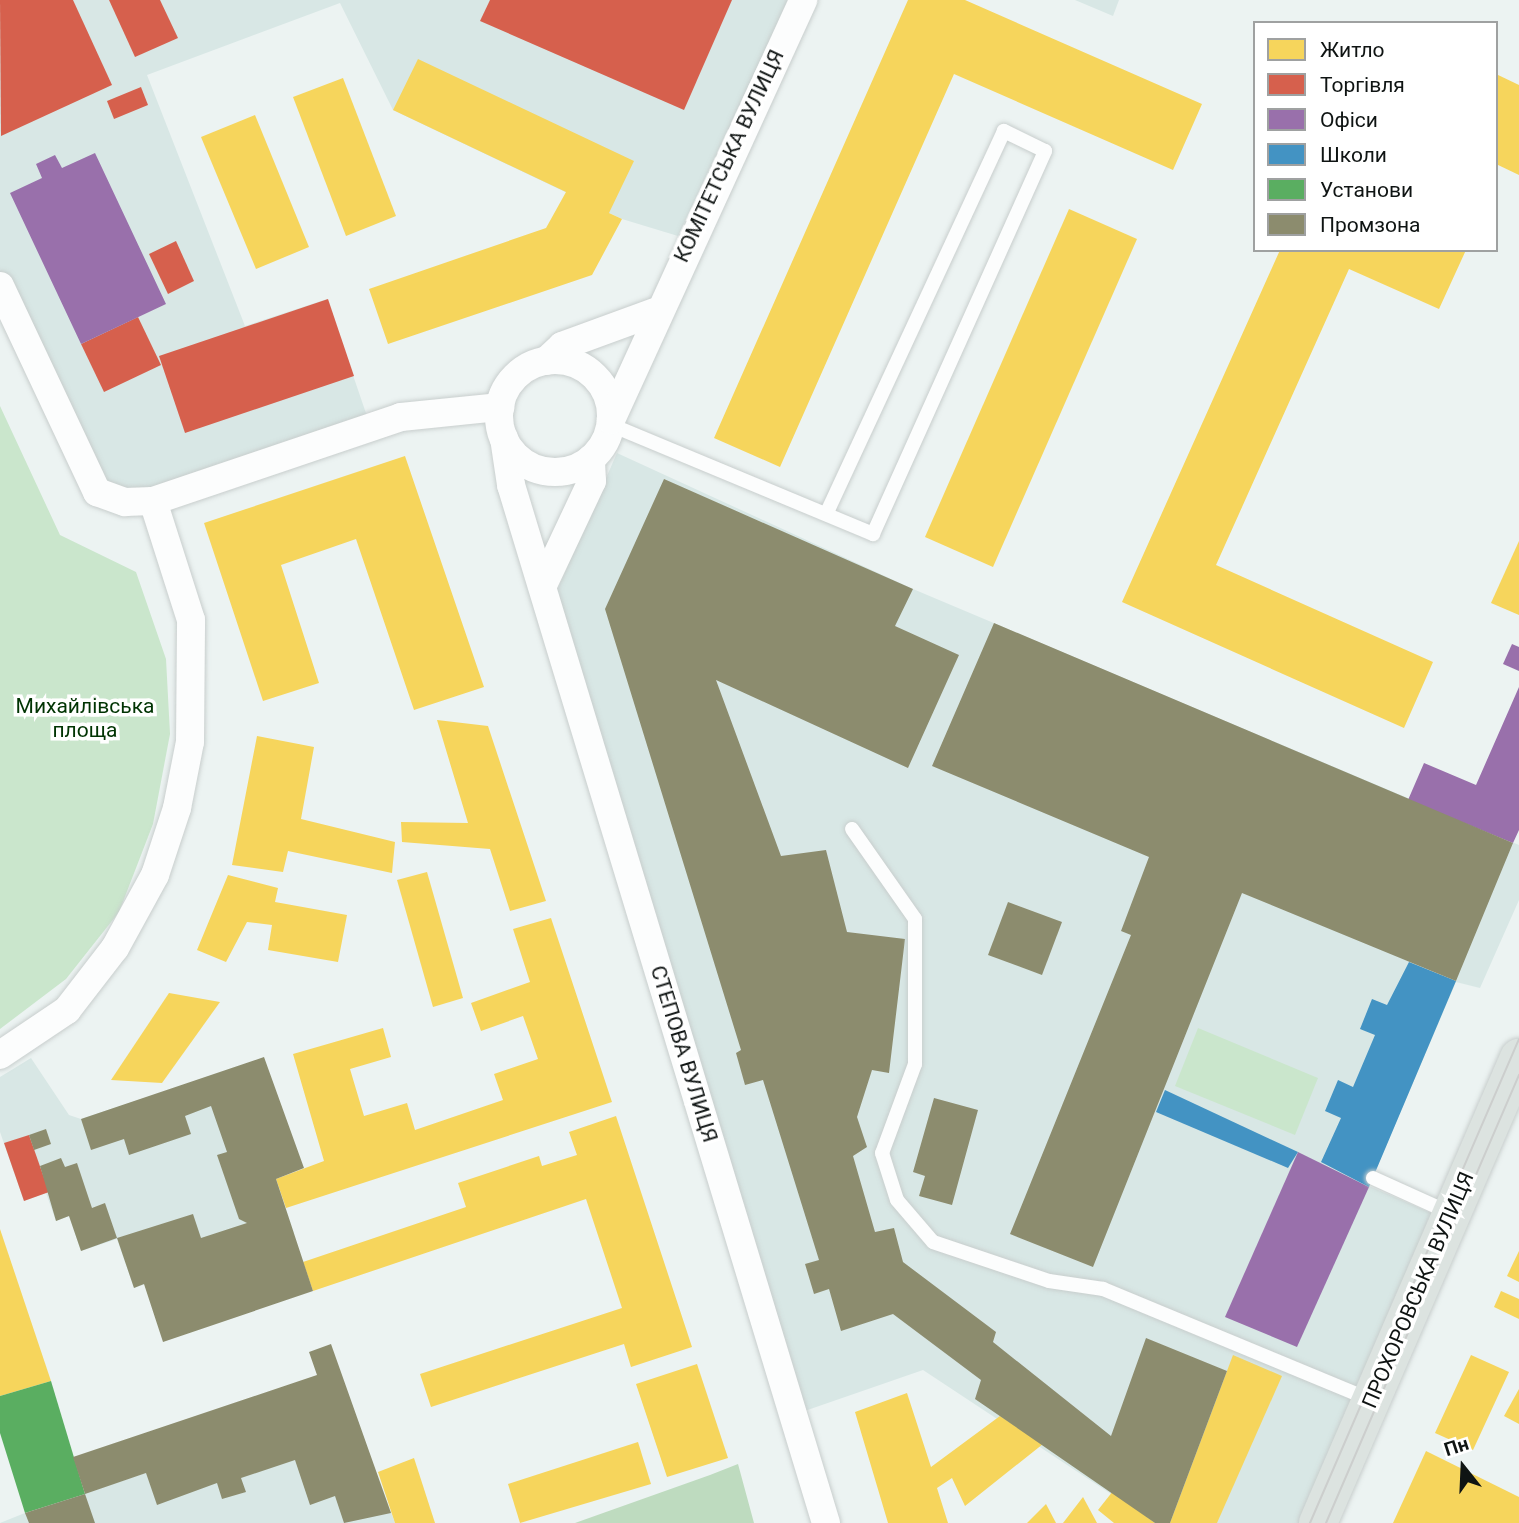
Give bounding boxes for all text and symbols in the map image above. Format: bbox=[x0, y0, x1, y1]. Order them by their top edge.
legend bbox=[1253, 21, 1498, 252]
text: Житло bbox=[1320, 38, 1385, 62]
street label: КОМІТЕТСЬКА ВУЛИЦЯ bbox=[669, 46, 789, 266]
text: Торгівля bbox=[1320, 73, 1405, 97]
text: Офіси bbox=[1320, 108, 1378, 132]
text: Школи bbox=[1320, 143, 1387, 167]
text: Установи bbox=[1320, 178, 1413, 202]
text: Промзона bbox=[1320, 213, 1421, 237]
park label: Михайлівська площа bbox=[16, 693, 154, 743]
street label: СТЕПОВА ВУЛИЦЯ bbox=[645, 963, 723, 1145]
street label: ПРОХОРОВСЬКА ВУЛИЦЯ bbox=[1357, 1168, 1479, 1412]
north arrow bbox=[1428, 1432, 1498, 1502]
text: Пн bbox=[1441, 1432, 1471, 1461]

